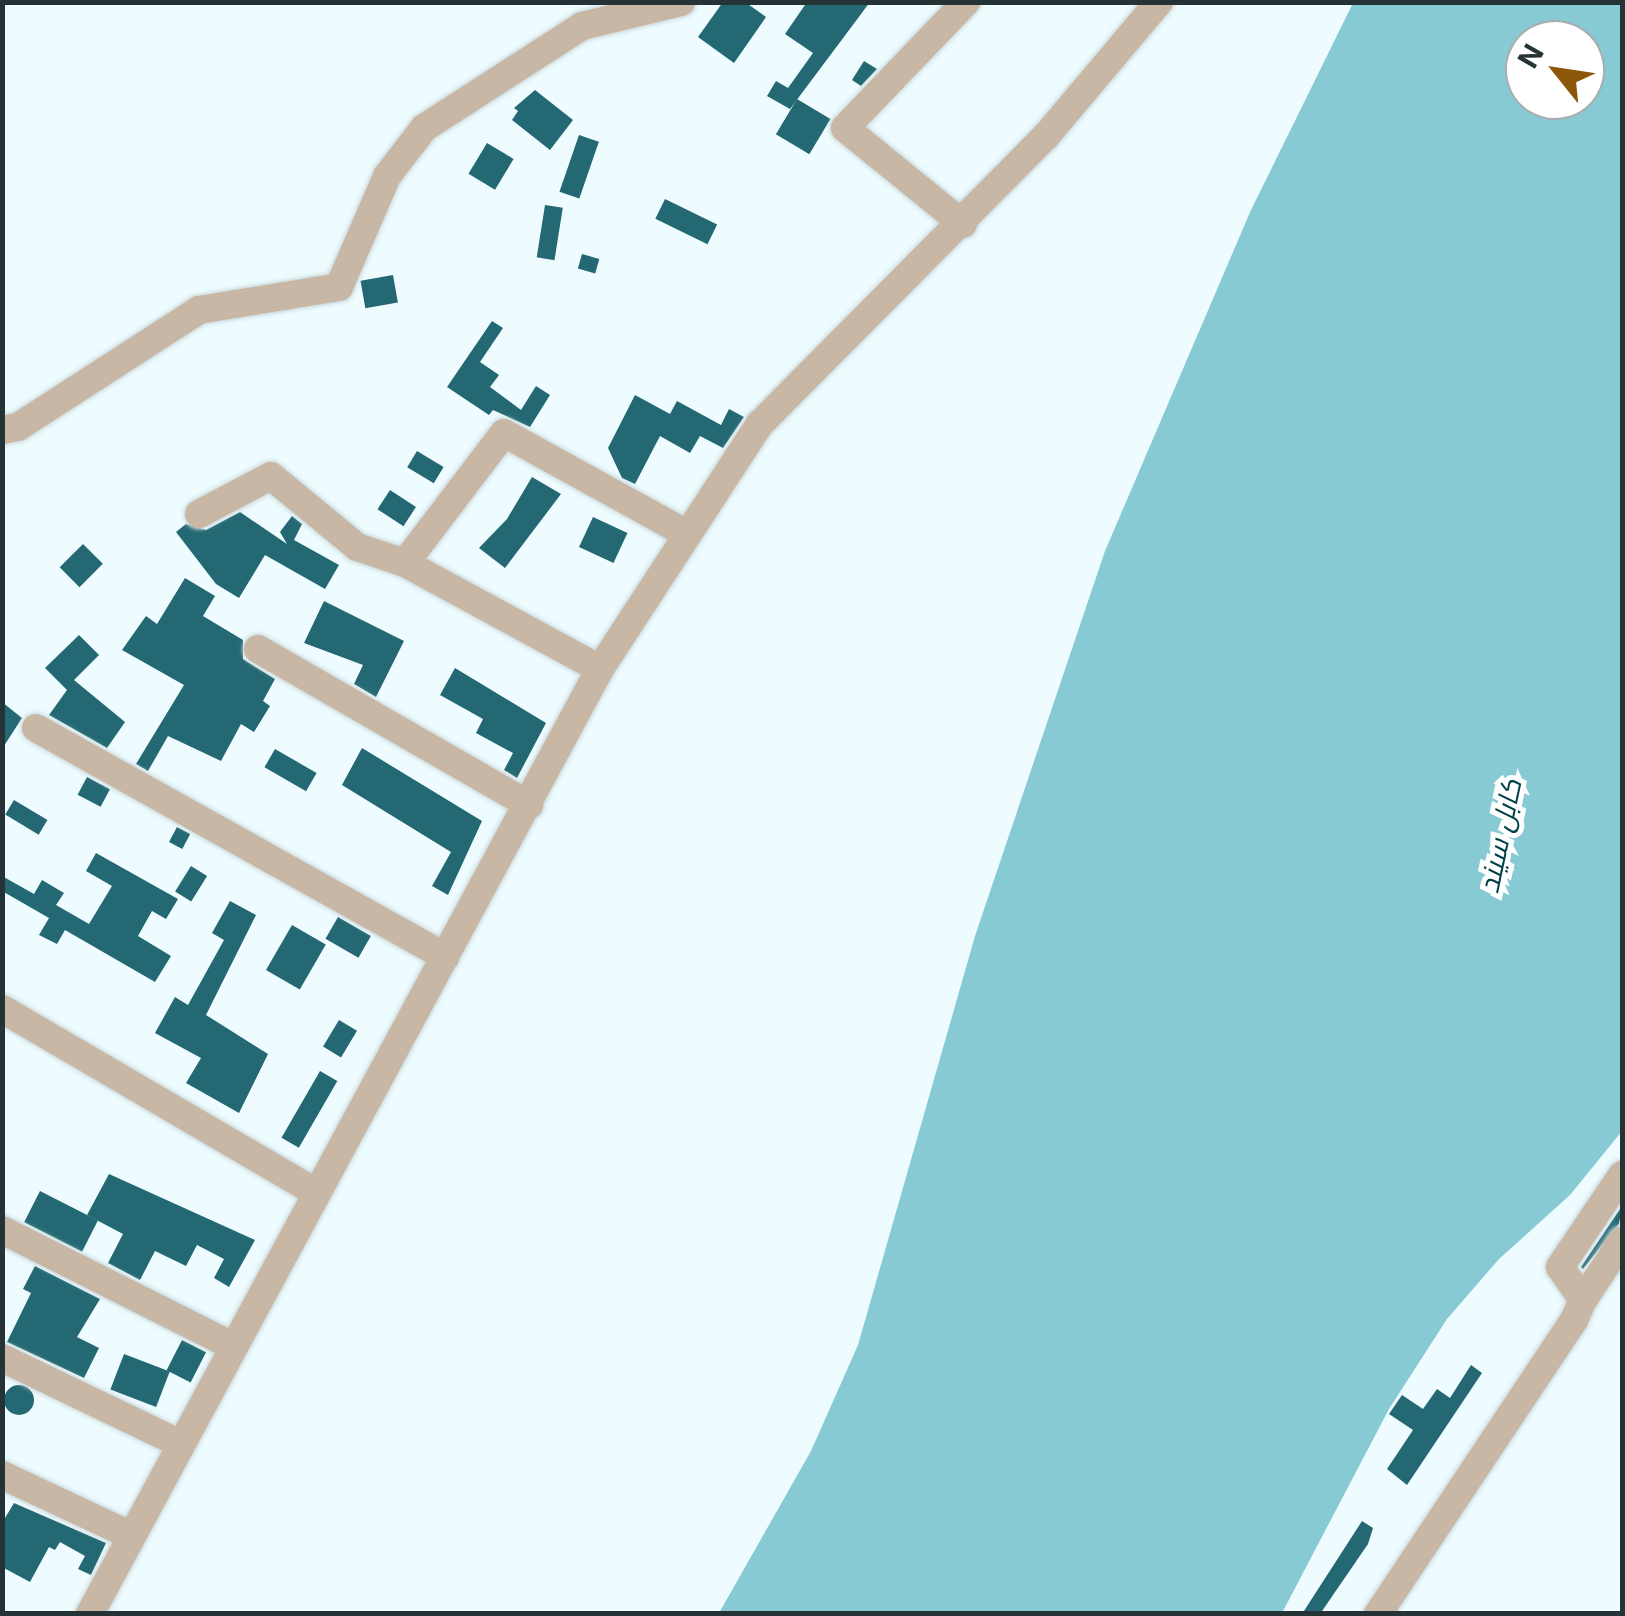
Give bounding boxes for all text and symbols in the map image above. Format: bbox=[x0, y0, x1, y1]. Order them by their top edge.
north arrow bbox=[1505, 20, 1605, 120]
text: N bbox=[1511, 38, 1551, 74]
water label: کابل سيند bbox=[1472, 776, 1528, 896]

